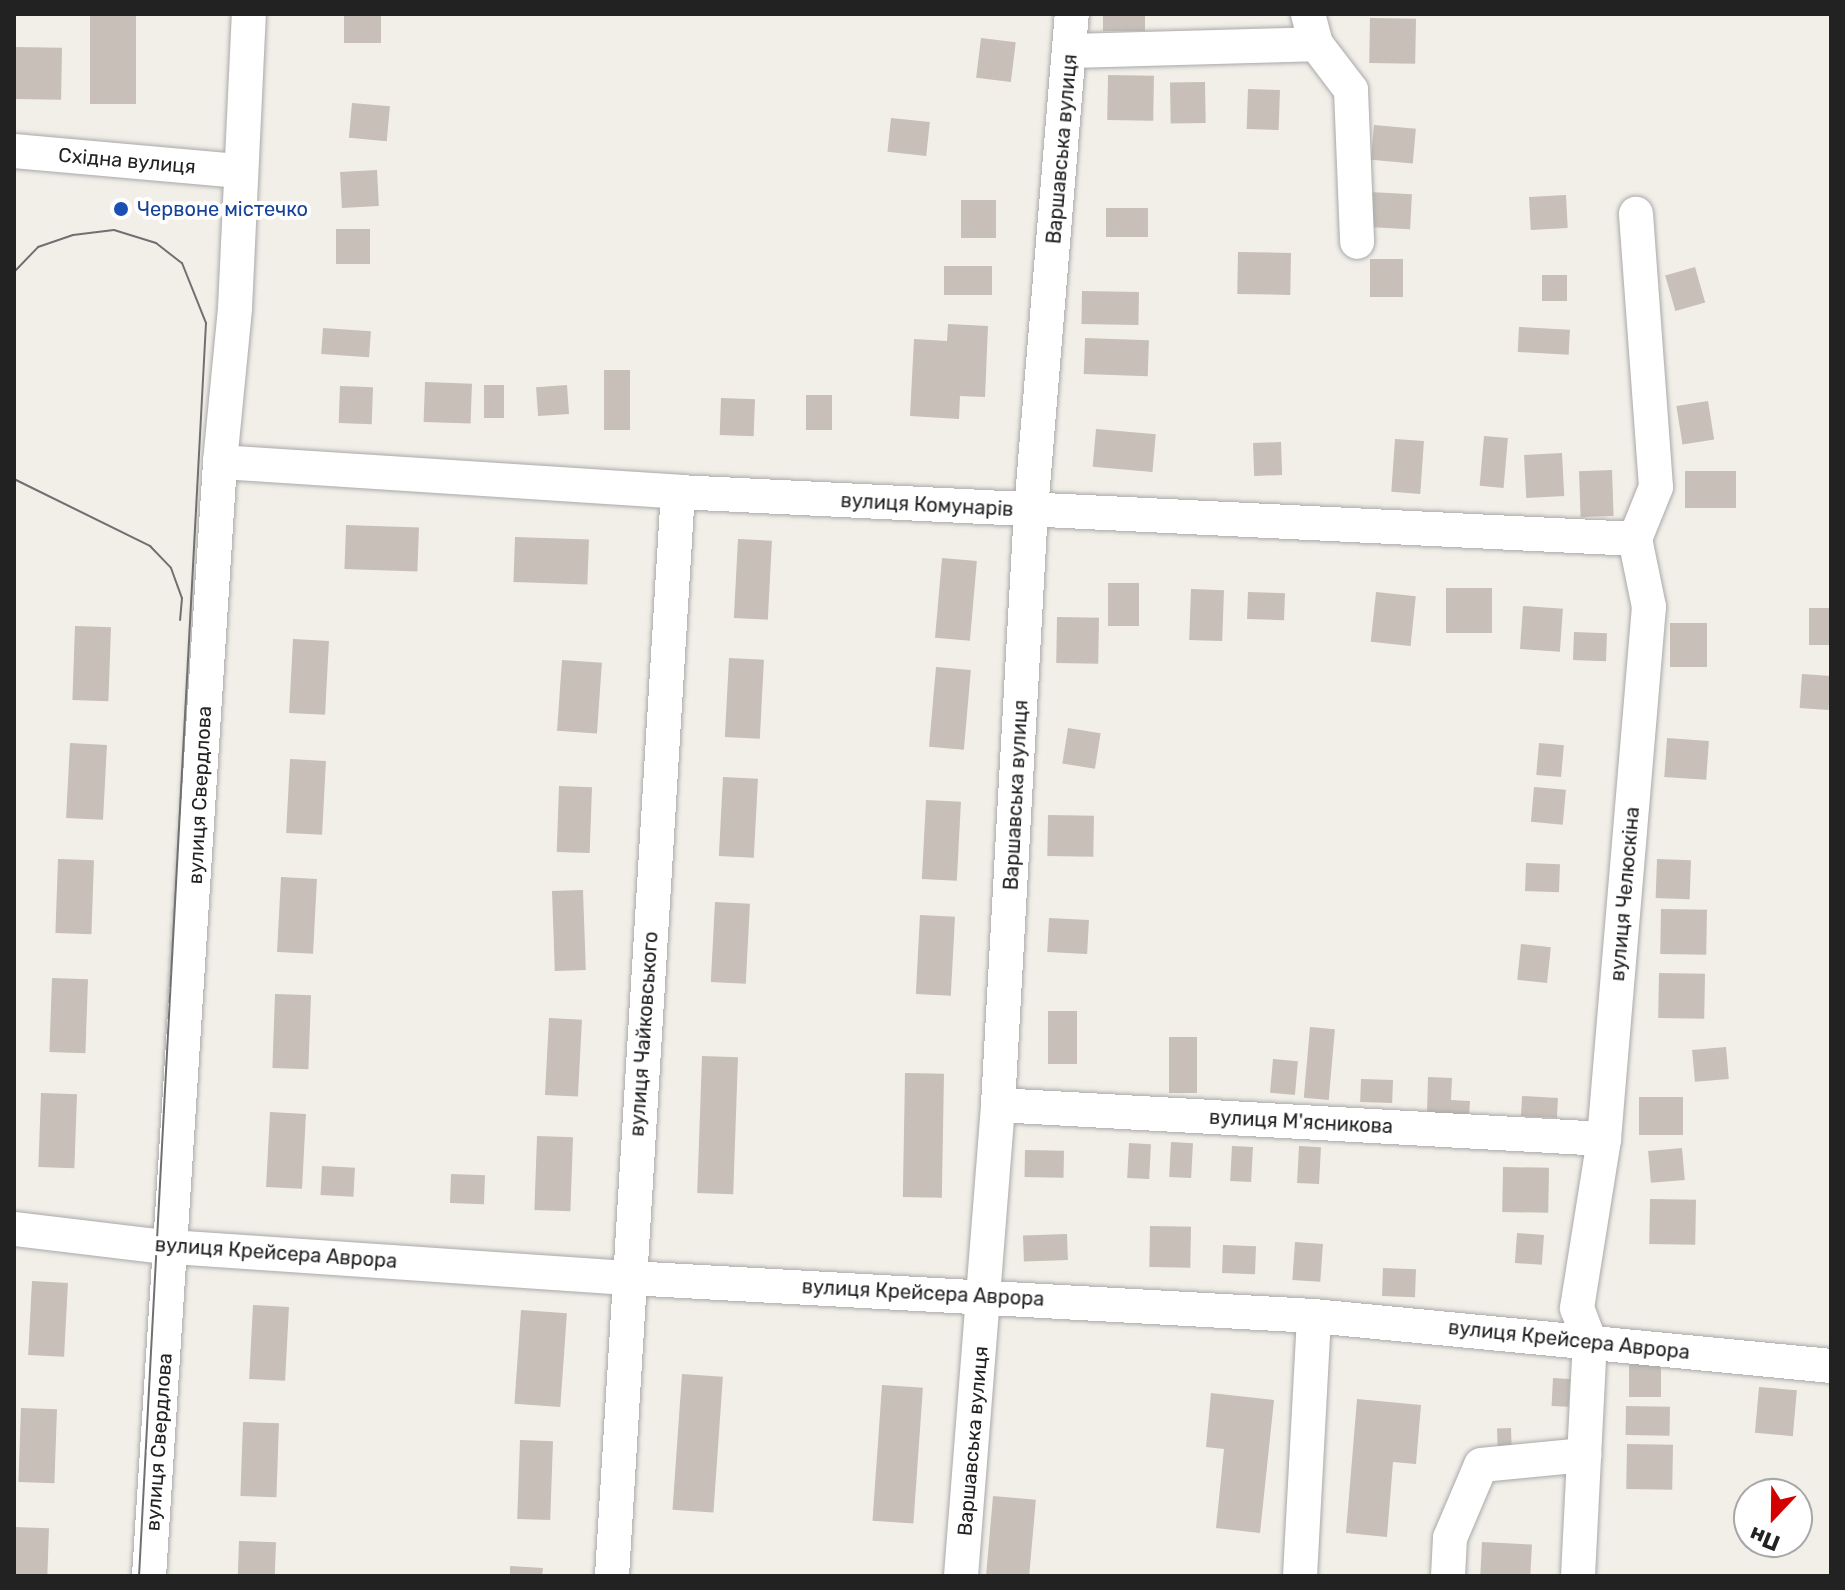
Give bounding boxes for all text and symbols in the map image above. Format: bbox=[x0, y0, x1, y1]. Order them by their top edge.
street label: Варшавська вулиця bbox=[1042, 53, 1082, 245]
street label: Східна вулиця bbox=[57, 143, 197, 179]
place label: Червоне містечко bbox=[137, 197, 308, 221]
marker: Червоне містечко bbox=[112, 200, 130, 218]
street label: вулиця Комунарів bbox=[840, 488, 1014, 522]
street label: Варшавська вулиця bbox=[999, 699, 1033, 891]
street label: вулиця Свердлова bbox=[183, 705, 217, 885]
street label: вулиця Челюскіна bbox=[1605, 806, 1645, 982]
street label: вулиця Чайковського bbox=[625, 931, 663, 1137]
street label: вулиця М'ясникова bbox=[1208, 1105, 1394, 1139]
street label: вулиця Крейсера Аврора bbox=[154, 1233, 398, 1273]
street label: вулиця Крейсера Аврора bbox=[801, 1275, 1045, 1311]
street label: вулиця Крейсера Аврора bbox=[1447, 1315, 1691, 1365]
street label: Варшавська вулиця bbox=[953, 1345, 993, 1537]
street label: вулиця Свердлова bbox=[141, 1352, 177, 1532]
north arrow bbox=[1733, 1478, 1813, 1558]
text: Пн bbox=[1745, 1521, 1784, 1557]

